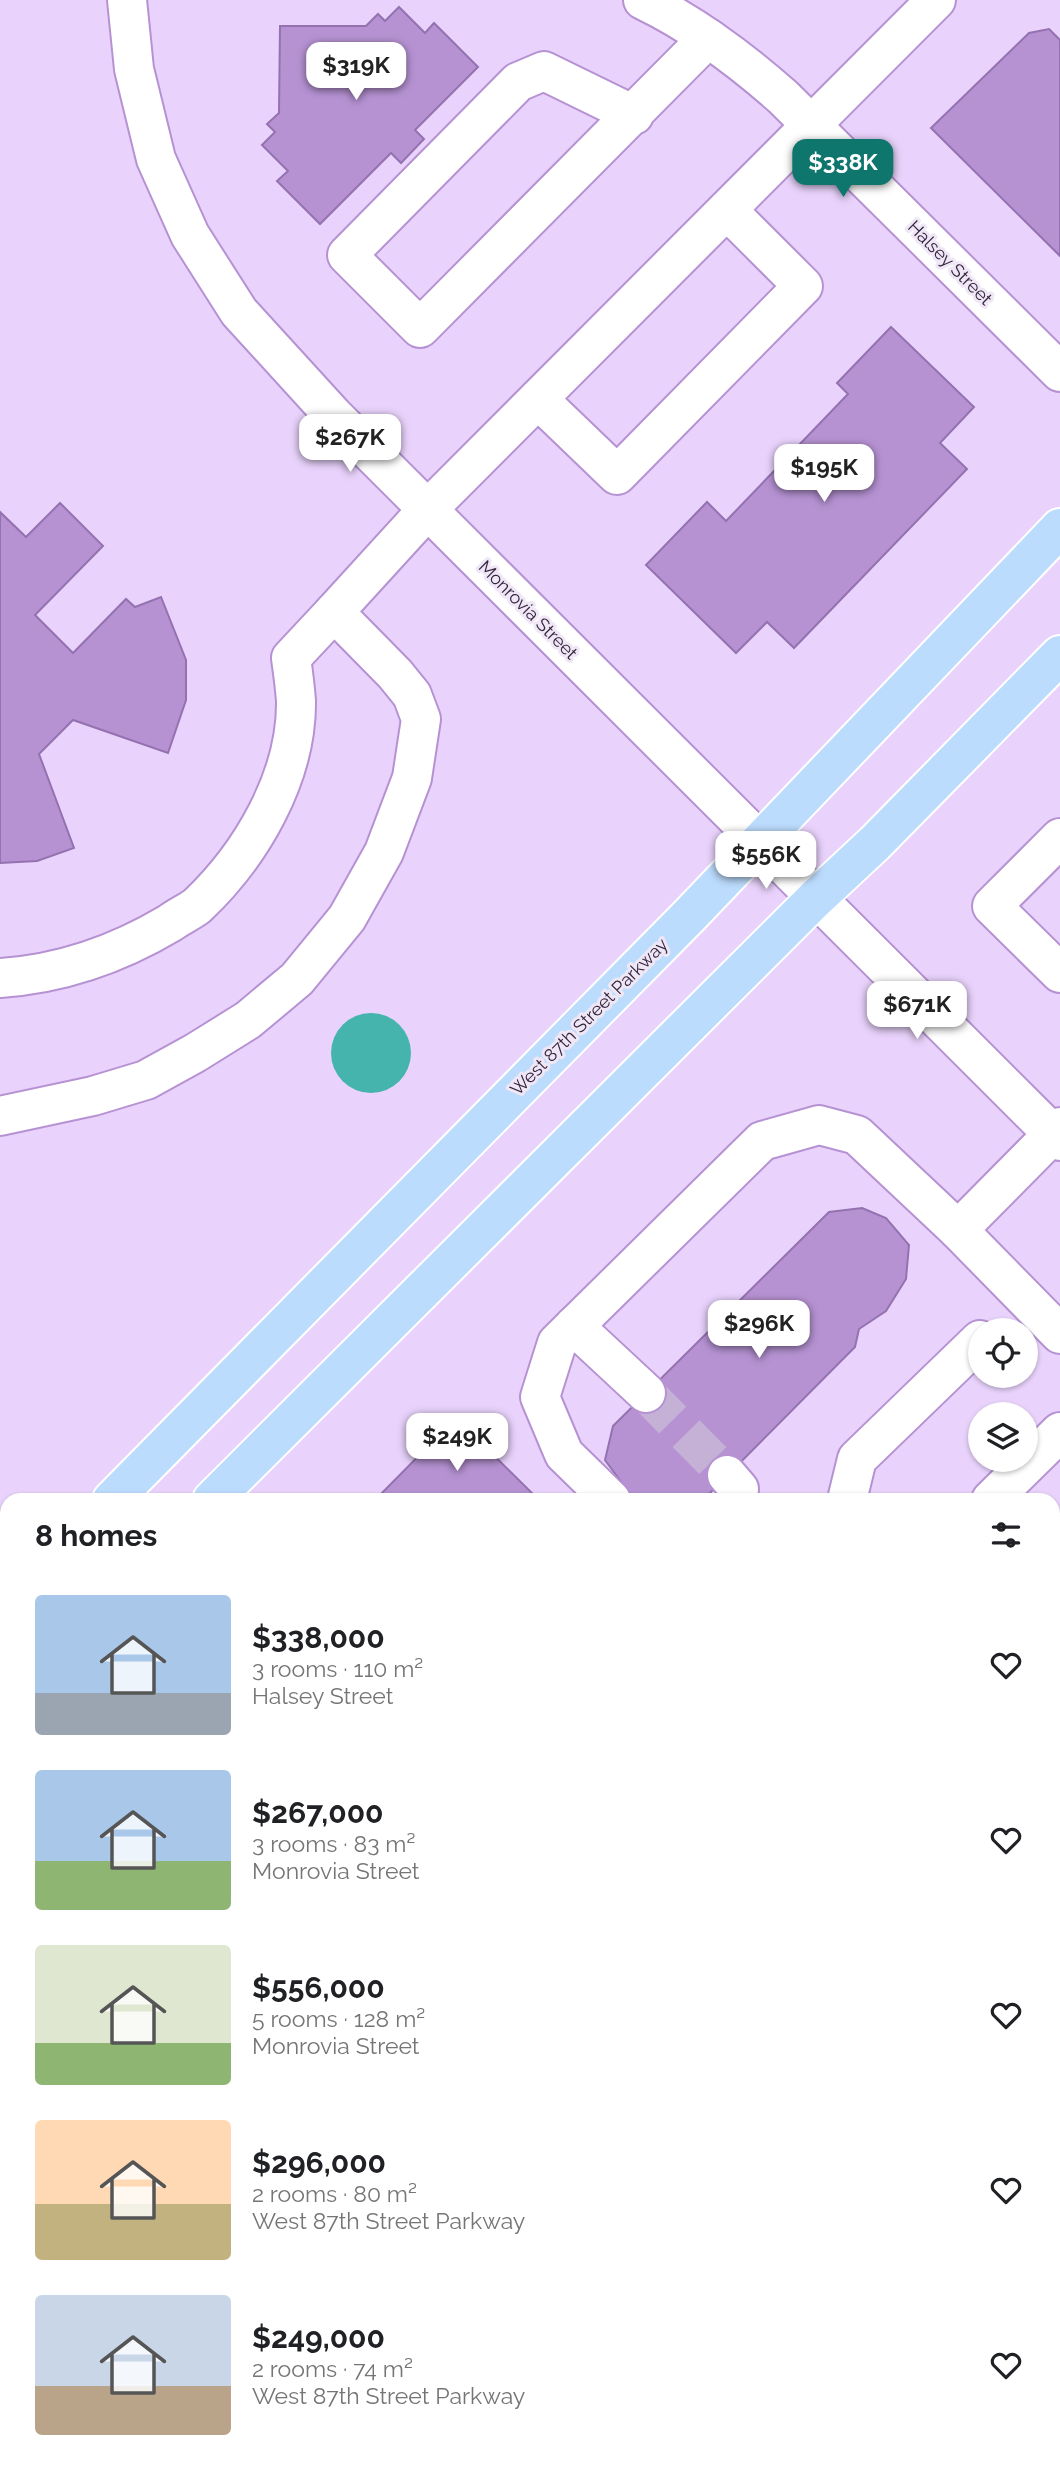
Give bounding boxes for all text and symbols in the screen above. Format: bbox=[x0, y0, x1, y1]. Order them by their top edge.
pin: $319K bbox=[307, 42, 405, 102]
text: $319K bbox=[322, 51, 390, 78]
pin: $338K bbox=[794, 140, 892, 199]
text: $338K bbox=[808, 148, 878, 175]
street label: Halsey Street bbox=[904, 216, 997, 309]
pin: $267K bbox=[301, 414, 399, 474]
text: $267K bbox=[315, 423, 385, 450]
pin: $195K bbox=[775, 444, 873, 504]
text: $195K bbox=[790, 453, 858, 480]
street label: Monrovia Street bbox=[475, 556, 582, 663]
pin: $556K bbox=[717, 832, 815, 891]
text: $556K bbox=[731, 840, 801, 867]
street label: West 87th Street Parkway bbox=[506, 933, 672, 1100]
pin: $671K bbox=[868, 982, 966, 1041]
text: $671K bbox=[883, 990, 951, 1017]
pin: $296K bbox=[710, 1300, 808, 1360]
text: $296K bbox=[724, 1309, 794, 1336]
map controls bbox=[968, 1318, 1038, 1472]
button: locate bbox=[968, 1318, 1038, 1388]
button: layers bbox=[968, 1402, 1038, 1472]
pin: $249K bbox=[408, 1414, 506, 1473]
text: $249K bbox=[422, 1422, 492, 1449]
icon: filters bbox=[987, 1516, 1025, 1554]
text: 8 homes bbox=[35, 1518, 157, 1553]
text: $338,000 bbox=[252, 1620, 385, 1655]
icon: home bbox=[91, 1623, 175, 1707]
icon: heart bbox=[987, 1646, 1025, 1684]
text: 3 rooms · 110 m² bbox=[252, 1655, 423, 1682]
text: Halsey Street bbox=[252, 1682, 393, 1709]
text: $267,000 bbox=[252, 1795, 384, 1830]
icon: home bbox=[91, 1798, 175, 1882]
icon: heart bbox=[987, 1821, 1025, 1859]
text: 3 rooms · 83 m² bbox=[252, 1830, 415, 1857]
text: Monrovia Street bbox=[252, 1857, 419, 1884]
text: $556,000 bbox=[252, 1970, 385, 2005]
icon: home bbox=[91, 1973, 175, 2057]
icon: heart bbox=[987, 1996, 1025, 2034]
text: 5 rooms · 128 m² bbox=[252, 2005, 425, 2032]
text: Monrovia Street bbox=[252, 2032, 419, 2059]
text: $296,000 bbox=[252, 2145, 386, 2180]
icon: home bbox=[91, 2148, 175, 2232]
icon: heart bbox=[987, 2171, 1025, 2209]
text: 2 rooms · 80 m² bbox=[252, 2180, 417, 2207]
text: West 87th Street Parkway bbox=[252, 2207, 525, 2234]
text: $249,000 bbox=[252, 2320, 385, 2355]
icon: home bbox=[91, 2323, 175, 2407]
icon: heart bbox=[987, 2346, 1025, 2384]
text: 2 rooms · 74 m² bbox=[252, 2355, 413, 2382]
text: West 87th Street Parkway bbox=[252, 2382, 525, 2409]

